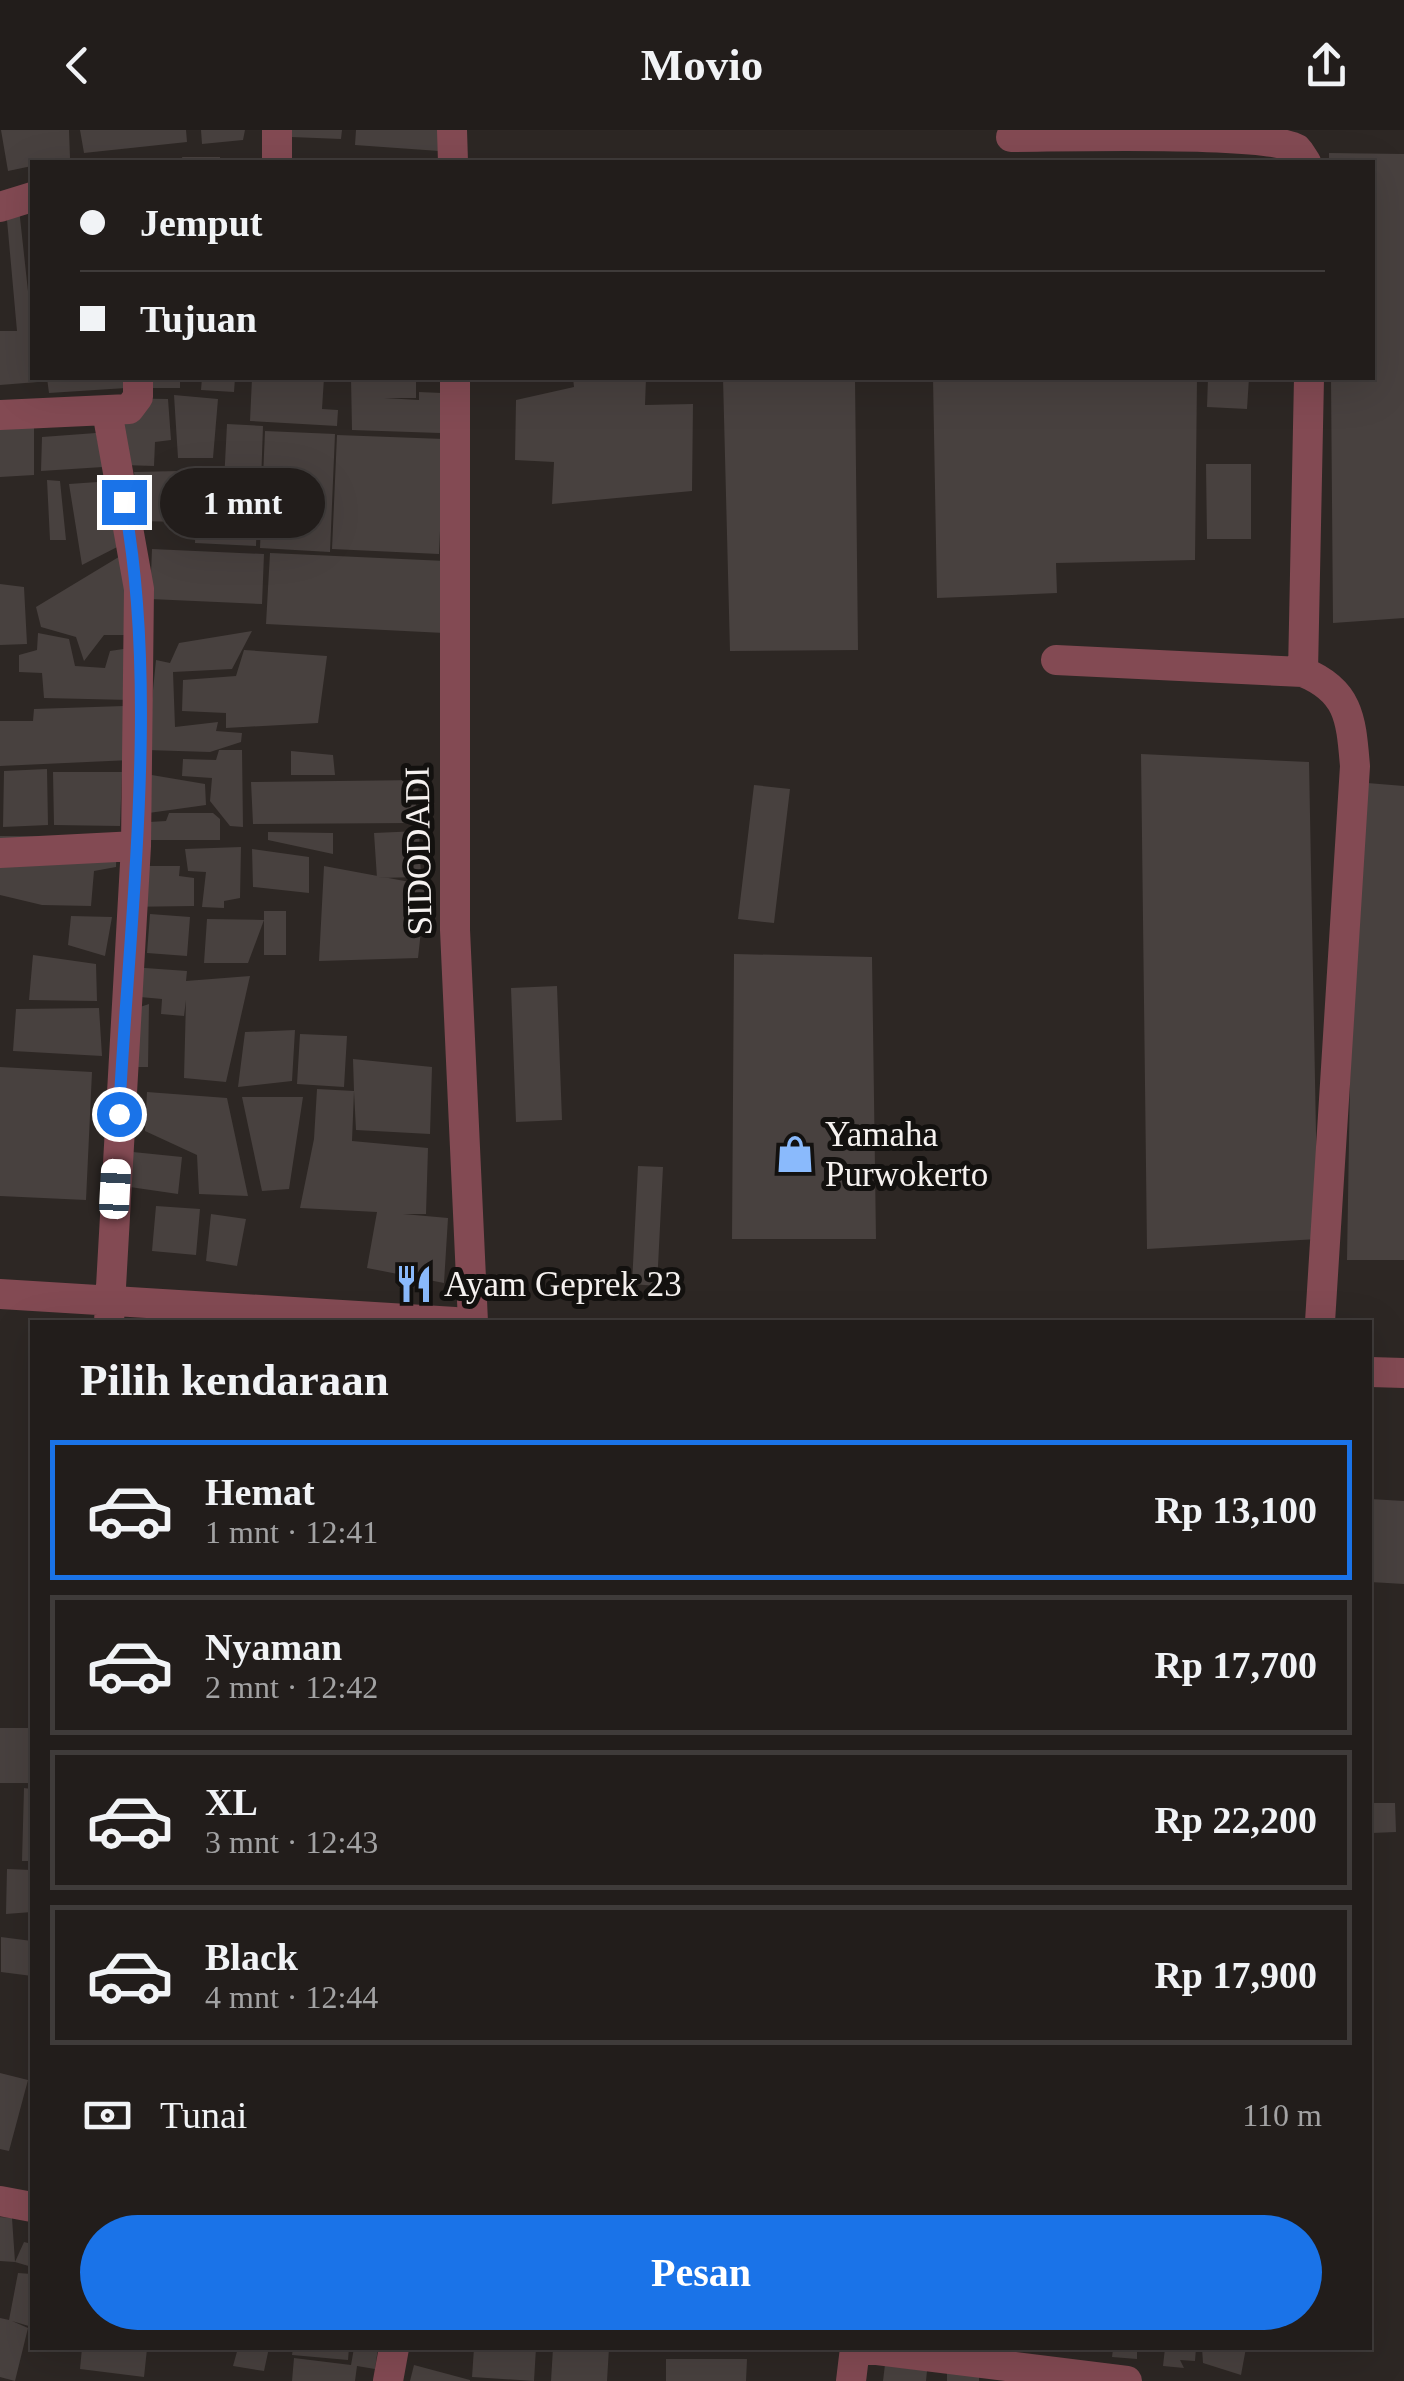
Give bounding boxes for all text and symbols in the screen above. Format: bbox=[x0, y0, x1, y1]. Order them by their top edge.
icon: back bbox=[50, 38, 105, 93]
icon: share bbox=[1299, 38, 1354, 93]
text: Movio bbox=[641, 40, 763, 90]
text: Jemput bbox=[140, 202, 262, 244]
text: Tujuan bbox=[140, 298, 257, 340]
callout: 1 mnt bbox=[159, 467, 324, 537]
route end bbox=[102, 480, 147, 525]
text: 1 mnt bbox=[203, 485, 282, 521]
street label: SIDODADI bbox=[398, 766, 439, 936]
route start bbox=[97, 1092, 142, 1137]
place label: Yamaha Purwokerto bbox=[825, 1115, 988, 1194]
shop icon: Yamaha Purwokerto bbox=[774, 1133, 816, 1175]
car bbox=[98, 1158, 132, 1220]
restaurant icon: Ayam Geprek 23 bbox=[393, 1263, 435, 1305]
place label: Ayam Geprek 23 bbox=[444, 1265, 682, 1304]
text: Pilih kendaraan bbox=[80, 1355, 389, 1405]
icon: car bbox=[85, 1465, 175, 1555]
text: Hemat bbox=[205, 1471, 315, 1513]
text: Rp 13,100 bbox=[1154, 1489, 1317, 1531]
text: 1 mnt · 12:41 bbox=[205, 1514, 378, 1550]
icon: car bbox=[85, 1620, 175, 1710]
text: Nyaman bbox=[205, 1626, 342, 1668]
text: Rp 17,700 bbox=[1154, 1644, 1317, 1686]
text: 2 mnt · 12:42 bbox=[205, 1669, 378, 1705]
icon: car bbox=[85, 1775, 175, 1865]
text: XL bbox=[205, 1781, 258, 1823]
text: Rp 22,200 bbox=[1154, 1799, 1317, 1841]
text: 3 mnt · 12:43 bbox=[205, 1824, 378, 1860]
icon: car bbox=[85, 1930, 175, 2020]
text: Black bbox=[205, 1936, 298, 1978]
text: Rp 17,900 bbox=[1154, 1954, 1317, 1996]
text: 4 mnt · 12:44 bbox=[205, 1979, 378, 2015]
icon: cash bbox=[80, 2088, 135, 2143]
text: Tunai bbox=[160, 2094, 247, 2136]
text: 110 m bbox=[1242, 2097, 1322, 2133]
button: Pesan bbox=[80, 2215, 1322, 2330]

